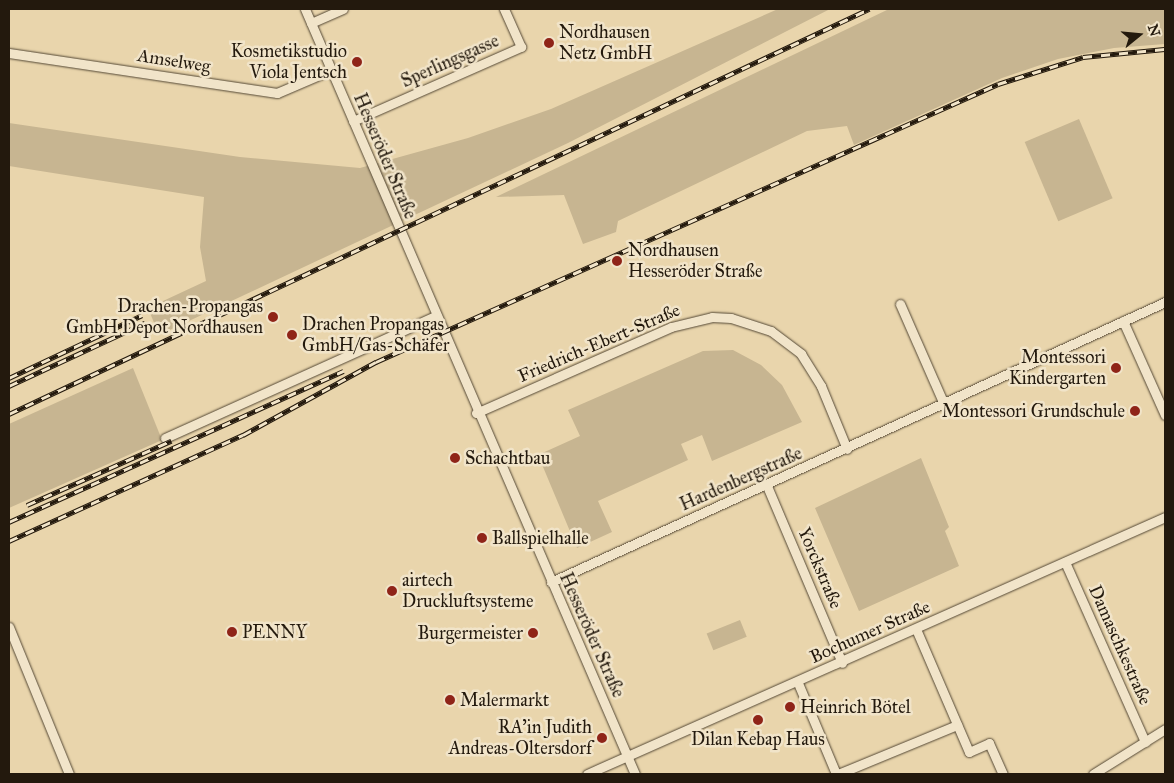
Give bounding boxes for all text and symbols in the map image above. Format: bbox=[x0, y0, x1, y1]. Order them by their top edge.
north arrow bbox=[1114, 10, 1164, 60]
place label: Nordhausen Netz GmbH bbox=[559, 22, 652, 64]
text: N bbox=[1144, 22, 1164, 39]
street label: Sperlingsgasse bbox=[398, 30, 502, 92]
marker: Nordhausen Netz GmbH bbox=[543, 37, 555, 49]
place label: Kosmetikstudio Viola Jentsch bbox=[231, 41, 347, 84]
street label: Amselweg bbox=[136, 45, 212, 77]
marker: Kosmetikstudio Viola Jentsch bbox=[351, 56, 363, 68]
street label: Hesseröder Straße bbox=[349, 90, 421, 222]
place label: Nordhausen Hesseröder Straße bbox=[628, 240, 762, 282]
marker: Nordhausen Hesseröder Straße bbox=[610, 254, 624, 268]
place label: Drachen-Propangas GmbH Depot Nordhausen bbox=[66, 296, 263, 338]
street label: Friedrich-Ebert-Straße bbox=[515, 299, 683, 387]
marker: Drachen-Propangas GmbH Depot Nordhausen bbox=[267, 311, 279, 323]
place label: Drachen Propangas GmbH/Gas-Schäfer bbox=[302, 314, 449, 356]
marker: Drachen Propangas GmbH/Gas-Schäfer bbox=[286, 329, 298, 341]
place label: Montessori Kindergarten bbox=[1009, 347, 1106, 389]
marker: Montessori Kindergarten bbox=[1110, 362, 1122, 374]
place label: Montessori Grundschule bbox=[942, 400, 1125, 422]
marker: Montessori Grundschule bbox=[1129, 405, 1141, 417]
street label: Hardenbergstraße bbox=[677, 442, 805, 516]
place label: Schachtbau bbox=[465, 447, 550, 469]
marker: Schachtbau bbox=[449, 452, 461, 464]
street label: Yorckstraße bbox=[793, 524, 847, 612]
place label: Ballspielhalle bbox=[492, 527, 589, 549]
marker: Ballspielhalle bbox=[476, 532, 488, 544]
street label: Hesseröder Straße bbox=[555, 569, 629, 701]
place label: airtech Druckluftsysteme bbox=[402, 570, 533, 612]
street label: Damaschkestraße bbox=[1084, 582, 1156, 708]
marker: airtech Druckluftsysteme bbox=[386, 585, 398, 597]
street label: Bochumer Straße bbox=[807, 596, 933, 668]
place label: PENNY bbox=[242, 621, 307, 643]
place label: Burgermeister bbox=[417, 622, 523, 644]
marker: PENNY bbox=[226, 626, 238, 638]
marker: Burgermeister bbox=[527, 627, 539, 639]
place label: Malermarkt bbox=[460, 689, 549, 711]
marker: Malermarkt bbox=[444, 694, 456, 706]
place label: Heinrich Bötel bbox=[800, 696, 911, 718]
marker: Heinrich Bötel bbox=[784, 701, 796, 713]
marker: Dilan Kebap Haus bbox=[752, 714, 764, 726]
place label: RA'in Judith Andreas-Oltersdorf bbox=[449, 717, 592, 760]
place label: Dilan Kebap Haus bbox=[691, 728, 825, 750]
marker: RA'in Judith Andreas-Oltersdorf bbox=[596, 732, 608, 744]

